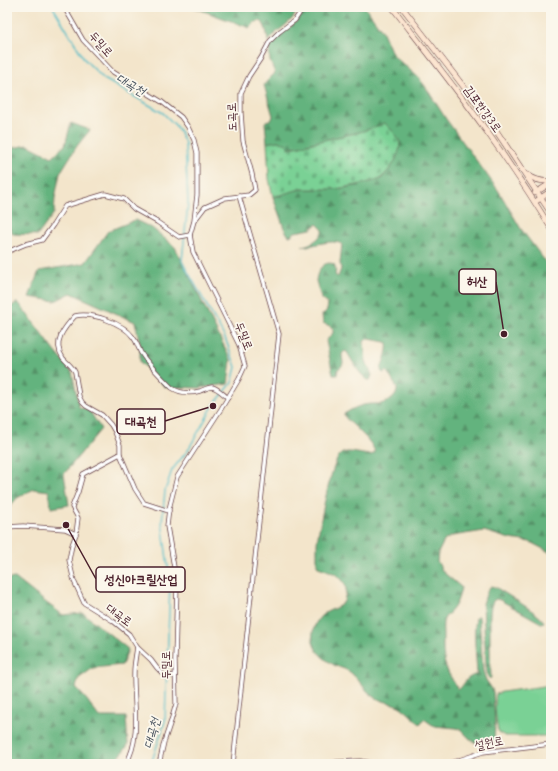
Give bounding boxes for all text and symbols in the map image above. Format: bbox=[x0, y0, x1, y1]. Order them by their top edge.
street label: 두밀로 bbox=[86, 28, 116, 60]
water label: 대곡천 bbox=[113, 70, 149, 100]
street label: 김포한강3로 bbox=[461, 83, 505, 135]
street label: 도곡로 bbox=[224, 102, 240, 132]
callout: 허산 bbox=[459, 269, 496, 294]
text: 허산 bbox=[467, 274, 488, 289]
street label: 두밀로 bbox=[232, 320, 256, 352]
callout: 대곡천 bbox=[117, 409, 165, 434]
text: 대곡천 bbox=[124, 414, 157, 429]
callout: 성신아크릴산업 bbox=[96, 567, 185, 592]
text: 성신아크릴산업 bbox=[103, 572, 178, 587]
street label: 대곡로 bbox=[103, 601, 135, 629]
street label: 두밀로 bbox=[159, 651, 173, 679]
water label: 대곡천 bbox=[140, 715, 163, 750]
street label: 설원로 bbox=[473, 733, 505, 753]

